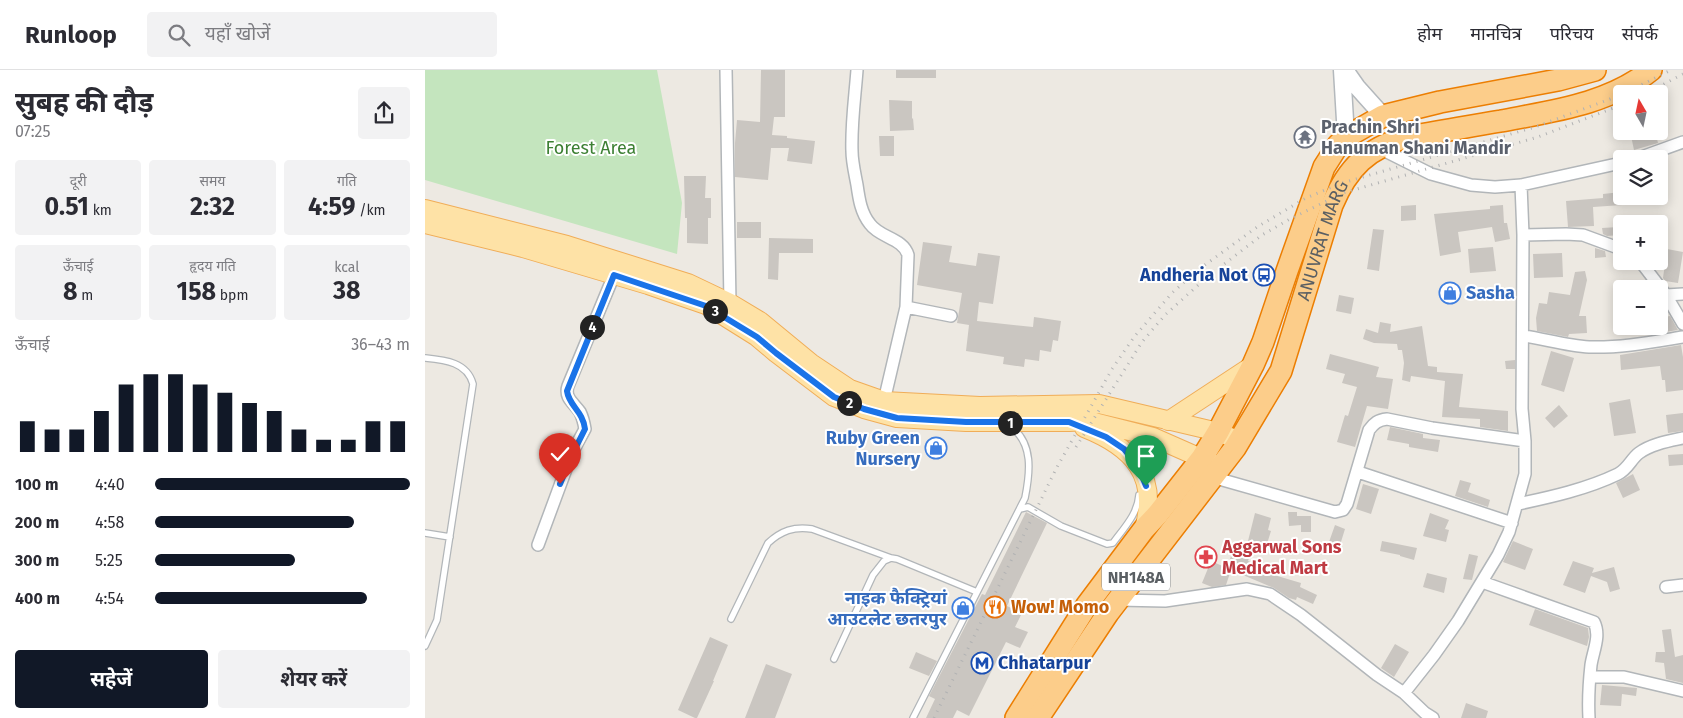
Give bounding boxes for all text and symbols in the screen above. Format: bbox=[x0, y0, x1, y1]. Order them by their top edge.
search box bbox=[147, 12, 497, 57]
text: Runloop bbox=[25, 21, 117, 49]
icon: search bbox=[165, 21, 193, 49]
text: यहाँ खोजें bbox=[205, 22, 270, 45]
text: होम bbox=[1417, 23, 1442, 45]
text: मानचित्र bbox=[1470, 23, 1522, 45]
text: परिचय bbox=[1550, 23, 1594, 45]
text: संपर्क bbox=[1622, 23, 1658, 45]
north arrow bbox=[1613, 85, 1667, 140]
map controls bbox=[1613, 85, 1668, 335]
text: सुबह की दौड़ bbox=[15, 86, 154, 119]
button: share bbox=[358, 87, 410, 139]
place label: Prachin Shri Hanuman Shani Mandir bbox=[1321, 116, 1512, 159]
text: 07:25 bbox=[15, 122, 51, 141]
temple icon: Prachin Shri Hanuman Shani Mandir bbox=[1293, 125, 1317, 149]
park label: Forest Area bbox=[546, 137, 636, 159]
button: layers bbox=[1613, 150, 1668, 205]
text: दूरी bbox=[70, 173, 87, 190]
text: समय bbox=[200, 173, 225, 190]
text: गति bbox=[337, 173, 357, 190]
street label: ANUVRAT MARG bbox=[1292, 176, 1353, 303]
text: 0.51 bbox=[44, 192, 89, 222]
text: 2:32 bbox=[190, 192, 235, 222]
text: 4:59 bbox=[308, 192, 355, 222]
text: km bbox=[89, 202, 112, 219]
text: /km bbox=[355, 202, 386, 219]
button: + bbox=[1613, 215, 1668, 270]
text: ऊँचाई bbox=[63, 258, 93, 275]
text: हृदय गति bbox=[189, 258, 236, 275]
text: kcal bbox=[334, 259, 359, 276]
bus stop icon: Andheria Not bbox=[1252, 263, 1276, 287]
place label: Andheria Not bbox=[1139, 264, 1249, 286]
text: 38 bbox=[333, 276, 361, 306]
text: 8 bbox=[63, 277, 78, 307]
text: 158 bbox=[177, 277, 216, 307]
button: − bbox=[1613, 280, 1668, 335]
shop icon: Sasha bbox=[1438, 281, 1462, 305]
place label: Sasha bbox=[1466, 282, 1515, 304]
text: m bbox=[78, 287, 93, 304]
text: bpm bbox=[216, 287, 248, 304]
pin: 3 bbox=[703, 298, 727, 324]
text: 3 bbox=[712, 303, 719, 320]
pin: 4 bbox=[579, 314, 605, 340]
text: 4 bbox=[589, 319, 596, 336]
text: ऊँचाई bbox=[15, 335, 50, 354]
text: 36–43 m bbox=[351, 335, 410, 354]
pin: 2 bbox=[837, 390, 861, 416]
text: 2 bbox=[846, 395, 853, 412]
pin: 1 bbox=[997, 410, 1023, 436]
text: 1 bbox=[1007, 415, 1014, 432]
place label: Ruby Green Nursery bbox=[826, 427, 921, 470]
pin bbox=[539, 433, 581, 484]
pin bbox=[1125, 435, 1167, 486]
shop icon: Ruby Green Nursery bbox=[924, 436, 948, 460]
icon: check bbox=[546, 440, 574, 468]
icon: arrive bbox=[1132, 442, 1160, 470]
text: 100 m bbox=[15, 475, 58, 494]
text: 4:40 bbox=[95, 475, 125, 494]
text: 200 m bbox=[15, 513, 59, 532]
text: 4:58 bbox=[95, 513, 124, 532]
place label: Aggarwal Sons Medical Mart bbox=[1221, 536, 1342, 579]
pharmacy icon: Aggarwal Sons Medical Mart bbox=[1194, 545, 1218, 569]
text: 300 m bbox=[15, 551, 59, 570]
text: 5:25 bbox=[95, 551, 123, 570]
road number: NH148A bbox=[1102, 564, 1170, 590]
place label: नाइक फैक्ट्रियां आउटलेट छतरपुर bbox=[827, 587, 948, 630]
text: 400 m bbox=[15, 589, 60, 608]
text: 4:54 bbox=[95, 589, 124, 608]
restaurant icon: Wow! Momo bbox=[983, 595, 1007, 619]
shop icon: नाइक फैक्ट्रियां आउटलेट छतरपुर bbox=[951, 596, 975, 620]
place label: Wow! Momo bbox=[1011, 596, 1109, 618]
button: सहेजें bbox=[15, 650, 208, 708]
button: शेयर करें bbox=[218, 650, 410, 708]
metro station icon: Chhatarpur bbox=[970, 651, 994, 675]
place label: Chhatarpur bbox=[998, 652, 1092, 674]

